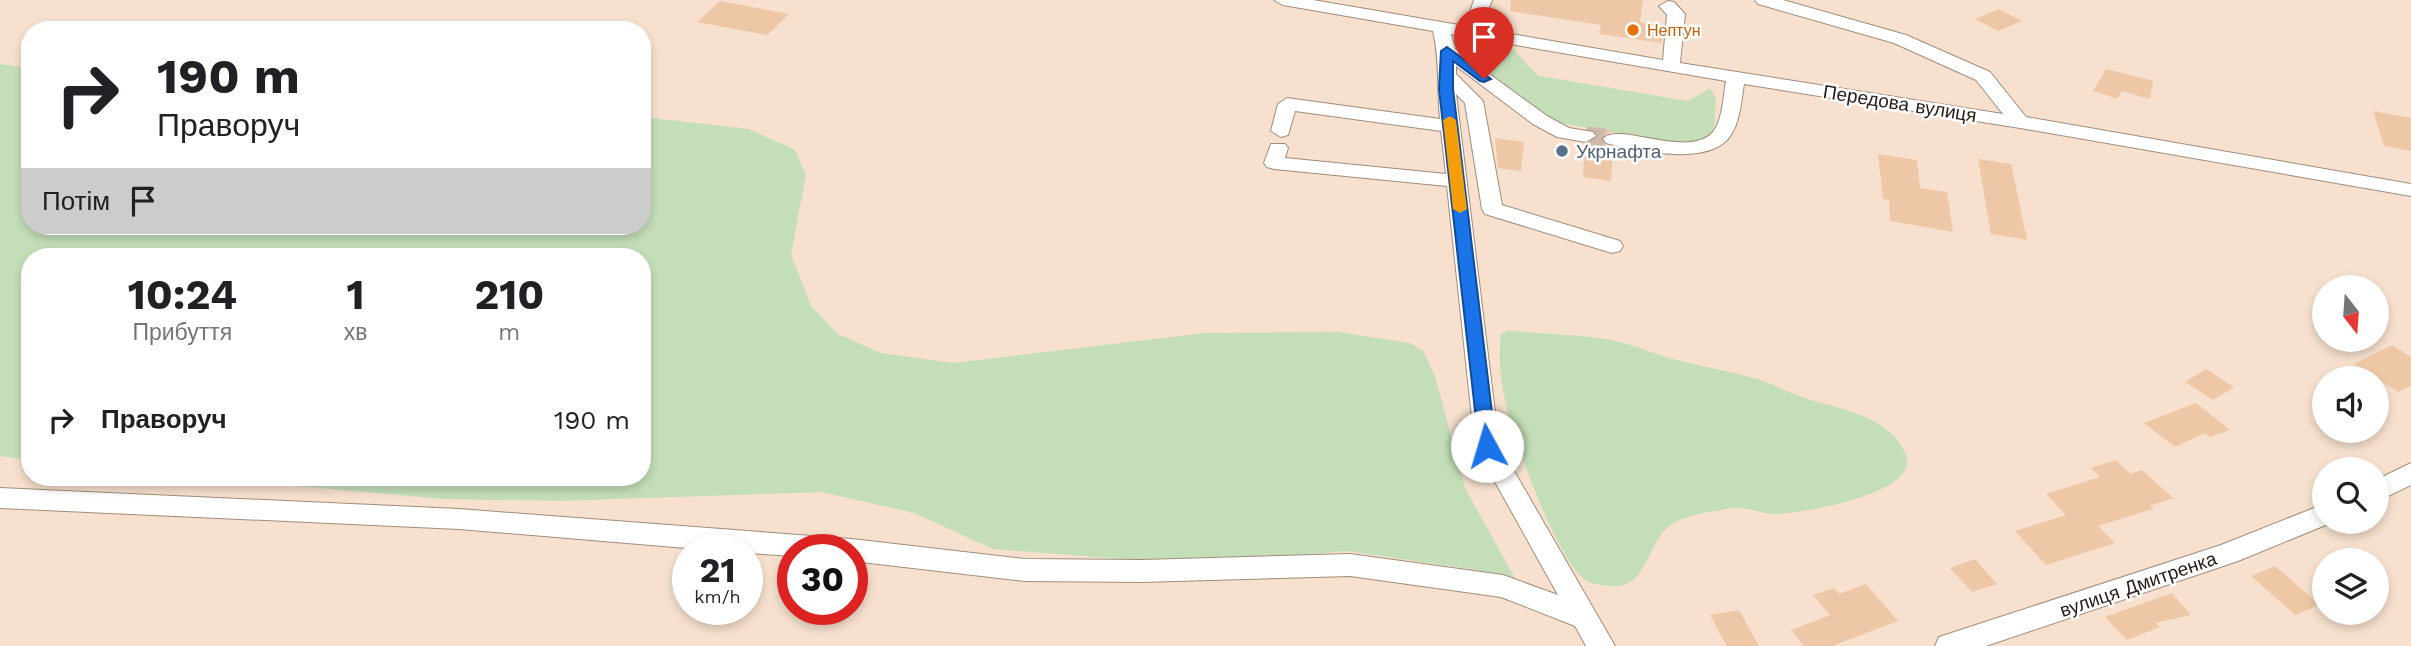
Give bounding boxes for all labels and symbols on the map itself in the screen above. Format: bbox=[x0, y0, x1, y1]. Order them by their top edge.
pin bbox=[1454, 7, 1514, 79]
place label: Нептун bbox=[1647, 21, 1700, 40]
marker: Нептун bbox=[1625, 22, 1641, 38]
street label: Передова вулиця bbox=[1821, 80, 1978, 127]
place label: Укрнафта bbox=[1576, 140, 1662, 163]
marker: Укрнафта bbox=[1554, 143, 1570, 159]
north arrow bbox=[2312, 275, 2389, 352]
position arrow bbox=[1450, 409, 1524, 483]
speed limit sign: 30 bbox=[777, 534, 868, 625]
street label: вулиця Дмитренка bbox=[2057, 547, 2220, 622]

